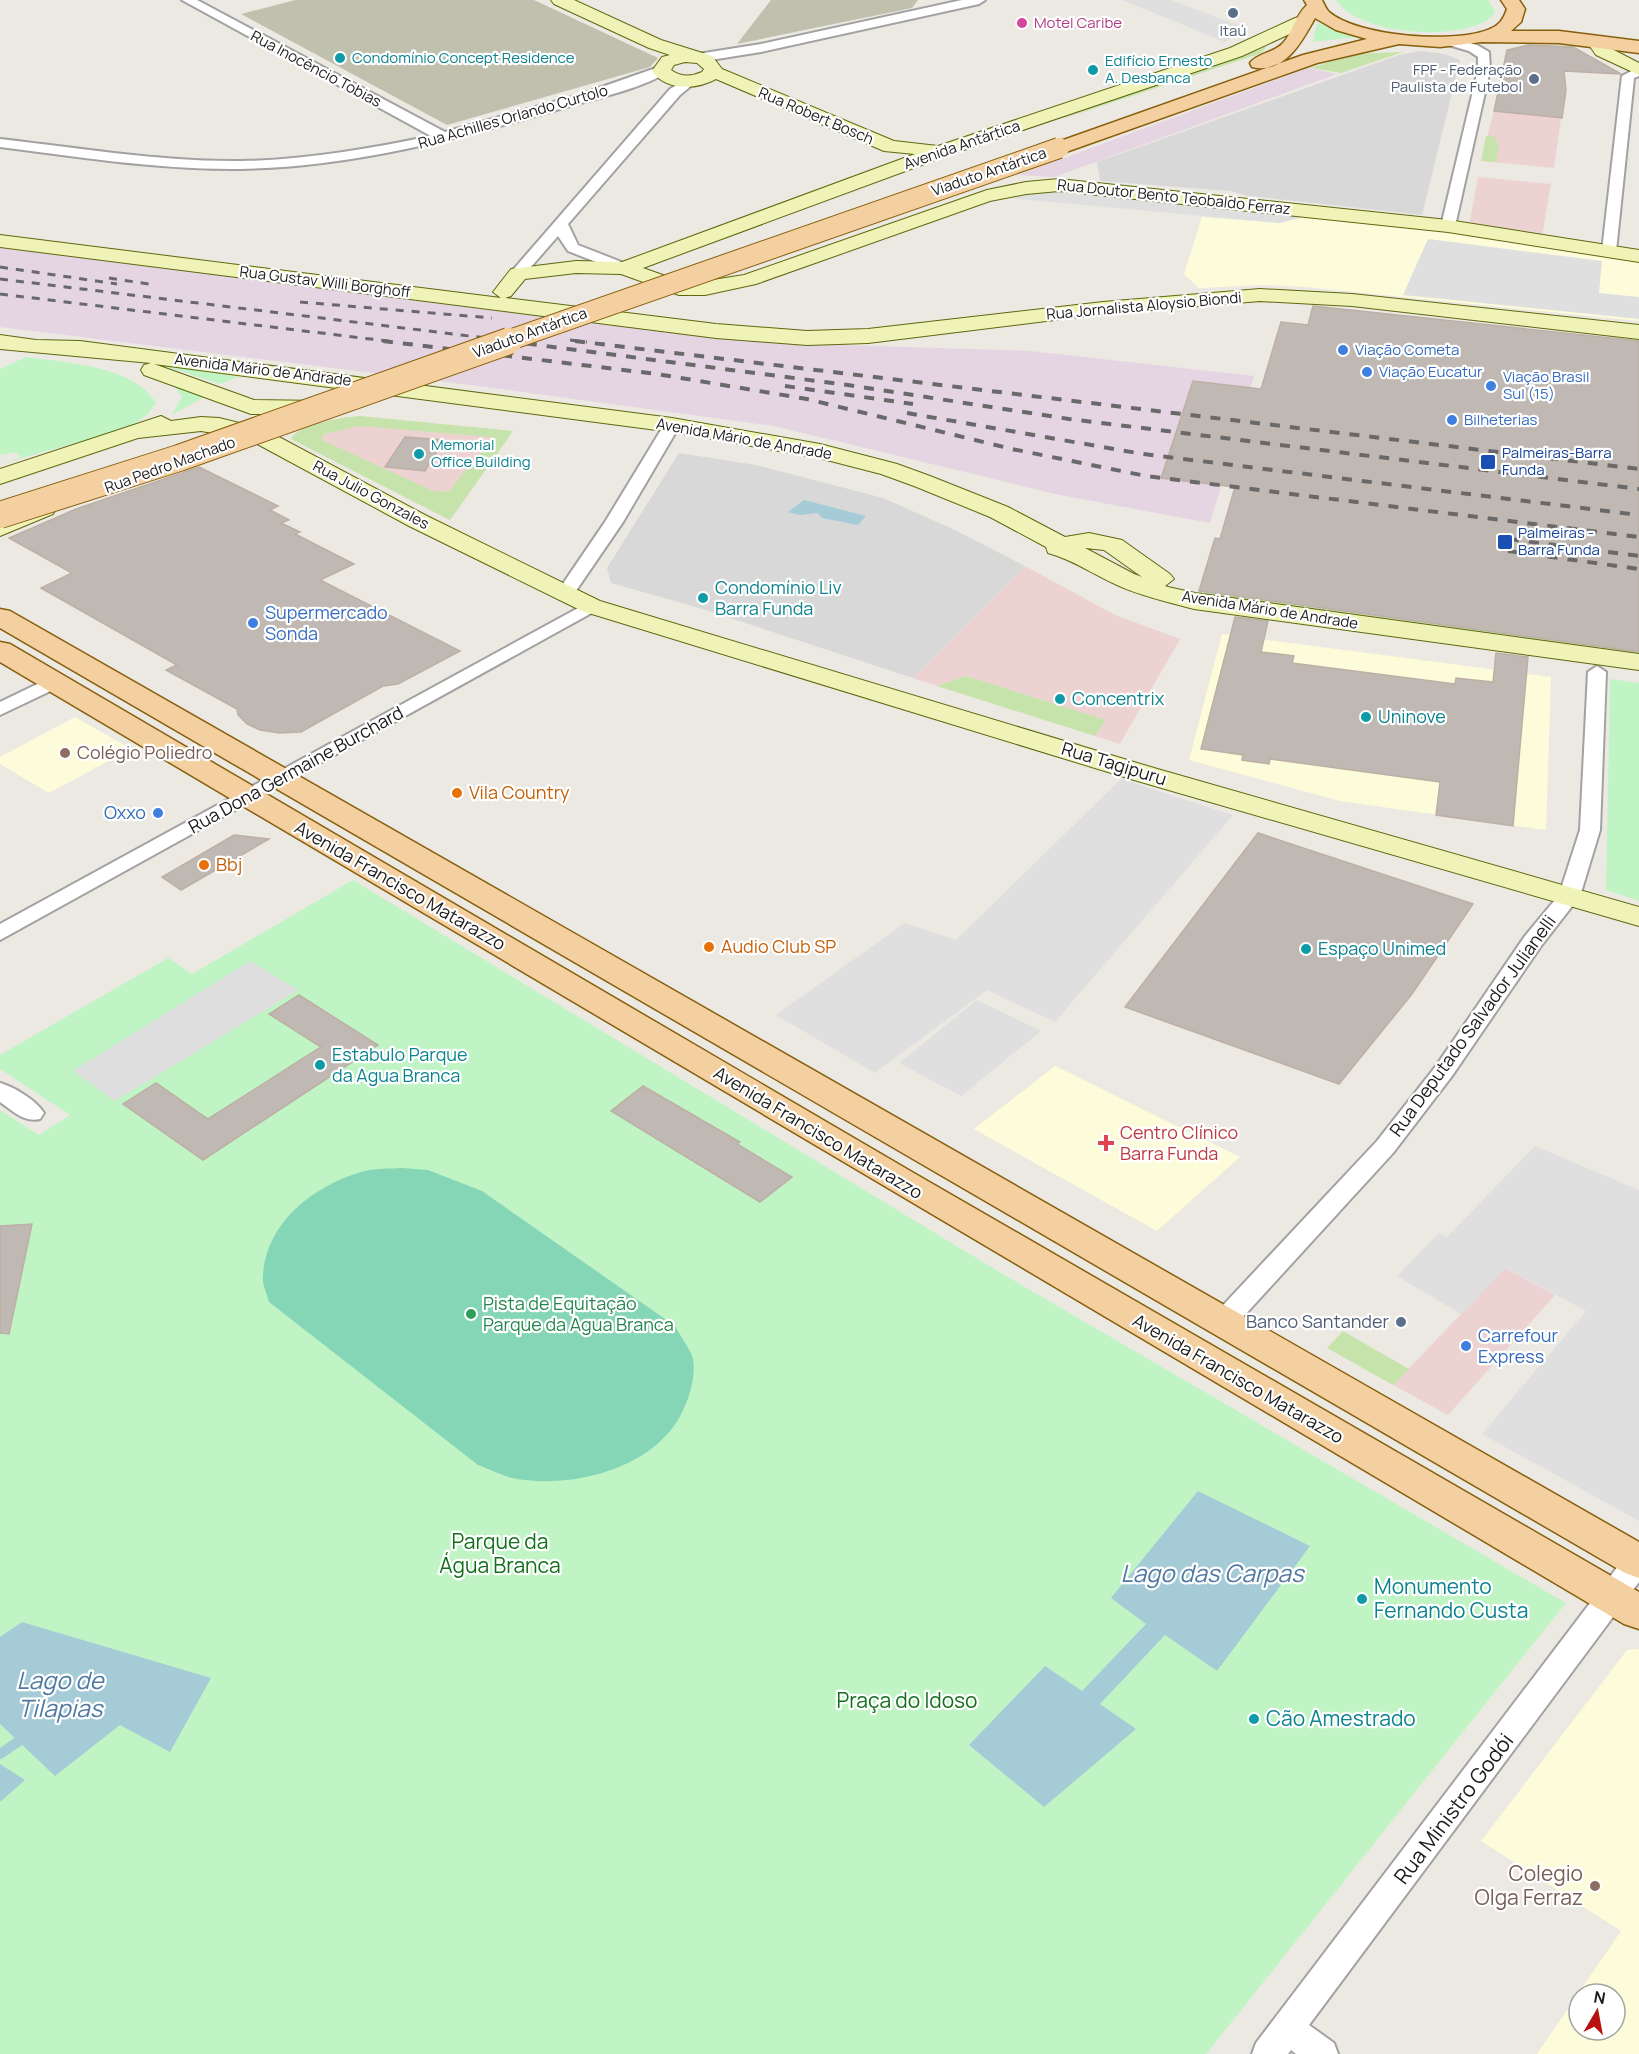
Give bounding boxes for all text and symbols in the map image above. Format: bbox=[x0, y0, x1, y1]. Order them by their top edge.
marker: Itaú bbox=[1226, 6, 1240, 20]
place label: Motel Caribe bbox=[1034, 12, 1122, 33]
marker: Motel Caribe bbox=[1015, 16, 1029, 30]
place label: Itaú bbox=[1220, 20, 1246, 41]
street label: Rua Inocêncio Tobias bbox=[247, 25, 385, 112]
place label: Condomínio Concept Residence bbox=[352, 47, 575, 68]
place label: Edifício Ernesto A. Desbanca bbox=[1105, 50, 1213, 88]
marker: Condomínio Concept Residence bbox=[333, 51, 347, 65]
place label: FPF - Federação Paulista de Futebol bbox=[1391, 59, 1522, 97]
marker: Edifício Ernesto A. Desbanca bbox=[1086, 63, 1100, 77]
marker: FPF - Federação Paulista de Futebol bbox=[1527, 72, 1541, 86]
street label: Rua Achilles Orlando Curtolo bbox=[416, 79, 610, 154]
street label: Rua Robert Bosch bbox=[755, 82, 877, 149]
street label: Avenida Antártica bbox=[901, 115, 1023, 174]
street label: Viaduto Antártica bbox=[929, 142, 1049, 201]
street label: Rua Doutor Bento Teobaldo Ferraz bbox=[1056, 174, 1292, 219]
street label: Rua Gustav Willi Borghoff bbox=[238, 261, 412, 302]
street label: Rua Jornalista Aloysio Biondi bbox=[1045, 287, 1242, 325]
street label: Viaduto Antártica bbox=[470, 302, 590, 363]
place label: Viação Cometa bbox=[1355, 339, 1459, 360]
marker: Viação Cometa bbox=[1336, 343, 1350, 357]
street label: Avenida Mário de Andrade bbox=[173, 348, 353, 391]
place label: Viação Eucatur bbox=[1379, 361, 1483, 382]
marker: Viação Eucatur bbox=[1360, 365, 1374, 379]
place label: Viação Brasil Sul (15) bbox=[1503, 366, 1590, 404]
marker: Viação Brasil Sul (15) bbox=[1484, 379, 1498, 393]
place label: Bilheterias bbox=[1464, 409, 1538, 430]
street label: Avenida Mário de Andrade bbox=[655, 413, 834, 464]
marker: Bilheterias bbox=[1445, 413, 1459, 427]
street label: Rua Pedro Machado bbox=[102, 431, 238, 498]
place label: Memorial Office Building bbox=[431, 434, 531, 472]
place label: Palmeiras-Barra Funda bbox=[1502, 442, 1611, 480]
marker: Memorial Office Building bbox=[412, 447, 426, 461]
marker: Palmeiras-Barra Funda bbox=[1479, 453, 1497, 471]
street label: Rua Julio Gonzales bbox=[309, 455, 433, 534]
place label: Palmeiras - Barra Funda bbox=[1518, 522, 1600, 560]
marker: Palmeiras - Barra Funda bbox=[1496, 533, 1514, 551]
place label: Condomínio Liv Barra Funda bbox=[715, 575, 842, 620]
street label: Avenida Mário de Andrade bbox=[1180, 585, 1360, 634]
marker: Condomínio Liv Barra Funda bbox=[696, 591, 710, 605]
place label: Supermercado Sonda bbox=[265, 600, 388, 645]
marker: Supermercado Sonda bbox=[246, 616, 260, 630]
place label: Concentrix bbox=[1072, 686, 1165, 710]
marker: Concentrix bbox=[1053, 692, 1067, 706]
street label: Rua Dona Germaine Burchard bbox=[184, 700, 407, 838]
place label: Uninove bbox=[1378, 704, 1446, 728]
marker: Uninove bbox=[1359, 710, 1373, 724]
street label: Rua Tagipuru bbox=[1059, 736, 1170, 790]
place label: Colégio Poliedro bbox=[77, 740, 212, 764]
marker: Colégio Poliedro bbox=[58, 746, 72, 760]
place label: Vila Country bbox=[469, 780, 570, 804]
marker: Vila Country bbox=[450, 786, 464, 800]
place label: Oxxo bbox=[104, 800, 146, 824]
marker: Oxxo bbox=[151, 806, 165, 820]
street label: Avenida Francisco Matarazzo bbox=[291, 815, 510, 955]
place label: Bbj bbox=[216, 852, 242, 876]
marker: Bbj bbox=[197, 858, 211, 872]
street label: Rua Deputado Salvador Julianelli bbox=[1384, 910, 1561, 1141]
place label: Audio Club SP bbox=[721, 934, 836, 958]
place label: Espaço Unimed bbox=[1318, 936, 1446, 960]
marker: Audio Club SP bbox=[702, 940, 716, 954]
marker: Espaço Unimed bbox=[1299, 942, 1313, 956]
place label: Estabulo Parque da Agua Branca bbox=[332, 1042, 468, 1087]
marker: Estabulo Parque da Agua Branca bbox=[313, 1058, 327, 1072]
street label: Avenida Francisco Matarazzo bbox=[710, 1060, 927, 1204]
place label: Centro Clínico Barra Funda bbox=[1120, 1120, 1238, 1165]
marker: Centro Clínico Barra Funda bbox=[1097, 1134, 1115, 1152]
place label: Pista de Equitação Parque da Agua Branca bbox=[483, 1291, 674, 1336]
marker: Pista de Equitação Parque da Agua Branca bbox=[464, 1307, 478, 1321]
street label: Avenida Francisco Matarazzo bbox=[1129, 1308, 1348, 1448]
place label: Banco Santander bbox=[1246, 1309, 1389, 1333]
marker: Banco Santander bbox=[1394, 1315, 1408, 1329]
place label: Carrefour Express bbox=[1478, 1323, 1559, 1368]
marker: Carrefour Express bbox=[1459, 1339, 1473, 1353]
park label: Parque da Água Branca bbox=[439, 1527, 561, 1579]
water label: Lago das Carpas bbox=[1120, 1556, 1306, 1589]
place label: Monumento Fernando Custa bbox=[1374, 1572, 1528, 1624]
marker: Monumento Fernando Custa bbox=[1355, 1592, 1369, 1606]
water label: Lago de Tilapias bbox=[16, 1663, 105, 1724]
park label: Praça do Idoso bbox=[836, 1686, 978, 1714]
place label: Cão Amestrado bbox=[1266, 1704, 1416, 1732]
marker: Cão Amestrado bbox=[1247, 1712, 1261, 1726]
street label: Rua Ministro Godói bbox=[1387, 1727, 1519, 1889]
place label: Colegio Olga Ferraz bbox=[1475, 1859, 1583, 1911]
marker: Colegio Olga Ferraz bbox=[1588, 1879, 1602, 1893]
north arrow bbox=[1567, 1982, 1627, 2042]
text: N bbox=[1592, 1985, 1607, 2009]

